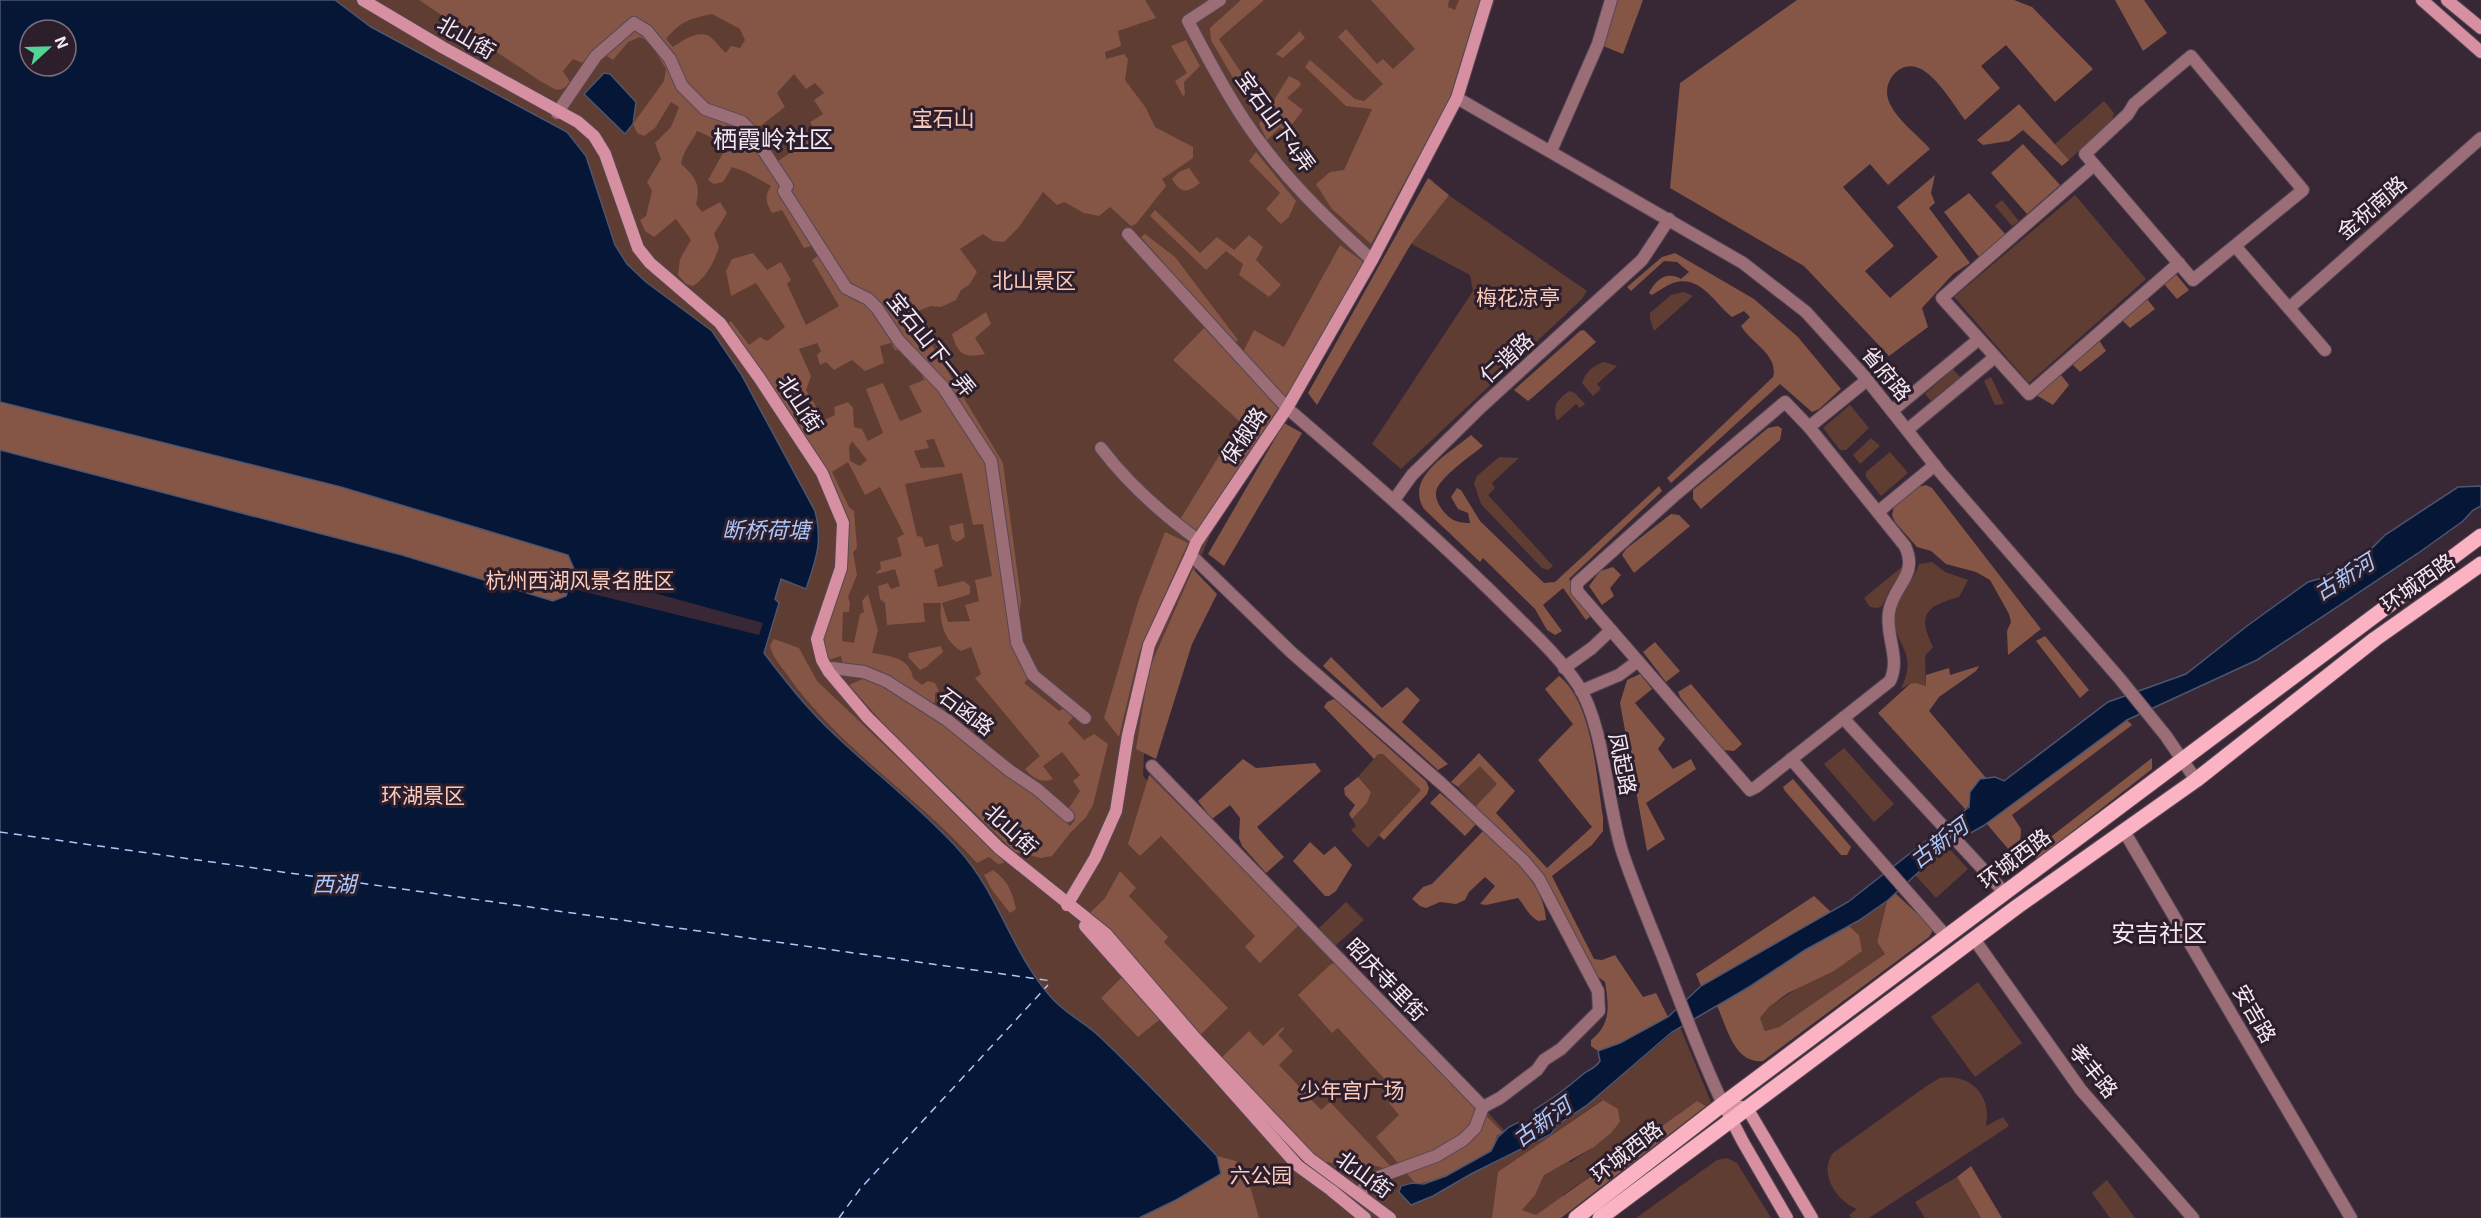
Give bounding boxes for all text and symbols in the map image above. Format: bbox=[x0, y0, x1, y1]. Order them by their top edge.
street label: 北山街 bbox=[433, 10, 500, 63]
north arrow bbox=[18, 18, 78, 78]
text: N bbox=[51, 33, 73, 51]
street label: 宝石山下4弄 bbox=[1231, 66, 1321, 176]
park label: 宝石山 bbox=[912, 105, 975, 130]
district label: 栖霞岭社区 bbox=[713, 124, 833, 153]
street label: 金祝南路 bbox=[2331, 170, 2411, 244]
park label: 北山景区 bbox=[992, 267, 1076, 292]
park label: 梅花凉亭 bbox=[1476, 284, 1560, 309]
street label: 宝石山下一弄 bbox=[883, 287, 982, 401]
street label: 仁谐路 bbox=[1474, 327, 1538, 387]
street label: 省府路 bbox=[1857, 341, 1917, 405]
street label: 北山街 bbox=[774, 370, 829, 436]
street label: 保俶路 bbox=[1215, 402, 1271, 468]
water label: 断桥荷塘 bbox=[722, 516, 814, 542]
water label: 古新河 bbox=[2309, 546, 2382, 605]
street label: 环城西路 bbox=[2376, 547, 2459, 616]
park label: 杭州西湖风景名胜区 bbox=[486, 567, 675, 592]
street label: 石函路 bbox=[934, 682, 1000, 740]
street label: 凤起路 bbox=[1605, 730, 1642, 797]
park label: 环湖景区 bbox=[381, 782, 465, 807]
street label: 北山街 bbox=[980, 798, 1044, 860]
water label: 古新河 bbox=[1904, 810, 1976, 872]
street label: 环城西路 bbox=[1973, 823, 2055, 893]
water label: 西湖 bbox=[312, 870, 359, 896]
district label: 安吉社区 bbox=[2111, 918, 2207, 947]
street label: 昭庆寺里街 bbox=[1342, 933, 1433, 1025]
street label: 安吉路 bbox=[2229, 980, 2282, 1047]
street label: 孝丰路 bbox=[2065, 1038, 2124, 1102]
park label: 少年宫广场 bbox=[1300, 1077, 1405, 1102]
water label: 古新河 bbox=[1507, 1089, 1579, 1151]
street label: 环城西路 bbox=[1585, 1115, 1667, 1187]
street label: 北山街 bbox=[1332, 1145, 1398, 1202]
park label: 六公园 bbox=[1230, 1162, 1293, 1187]

